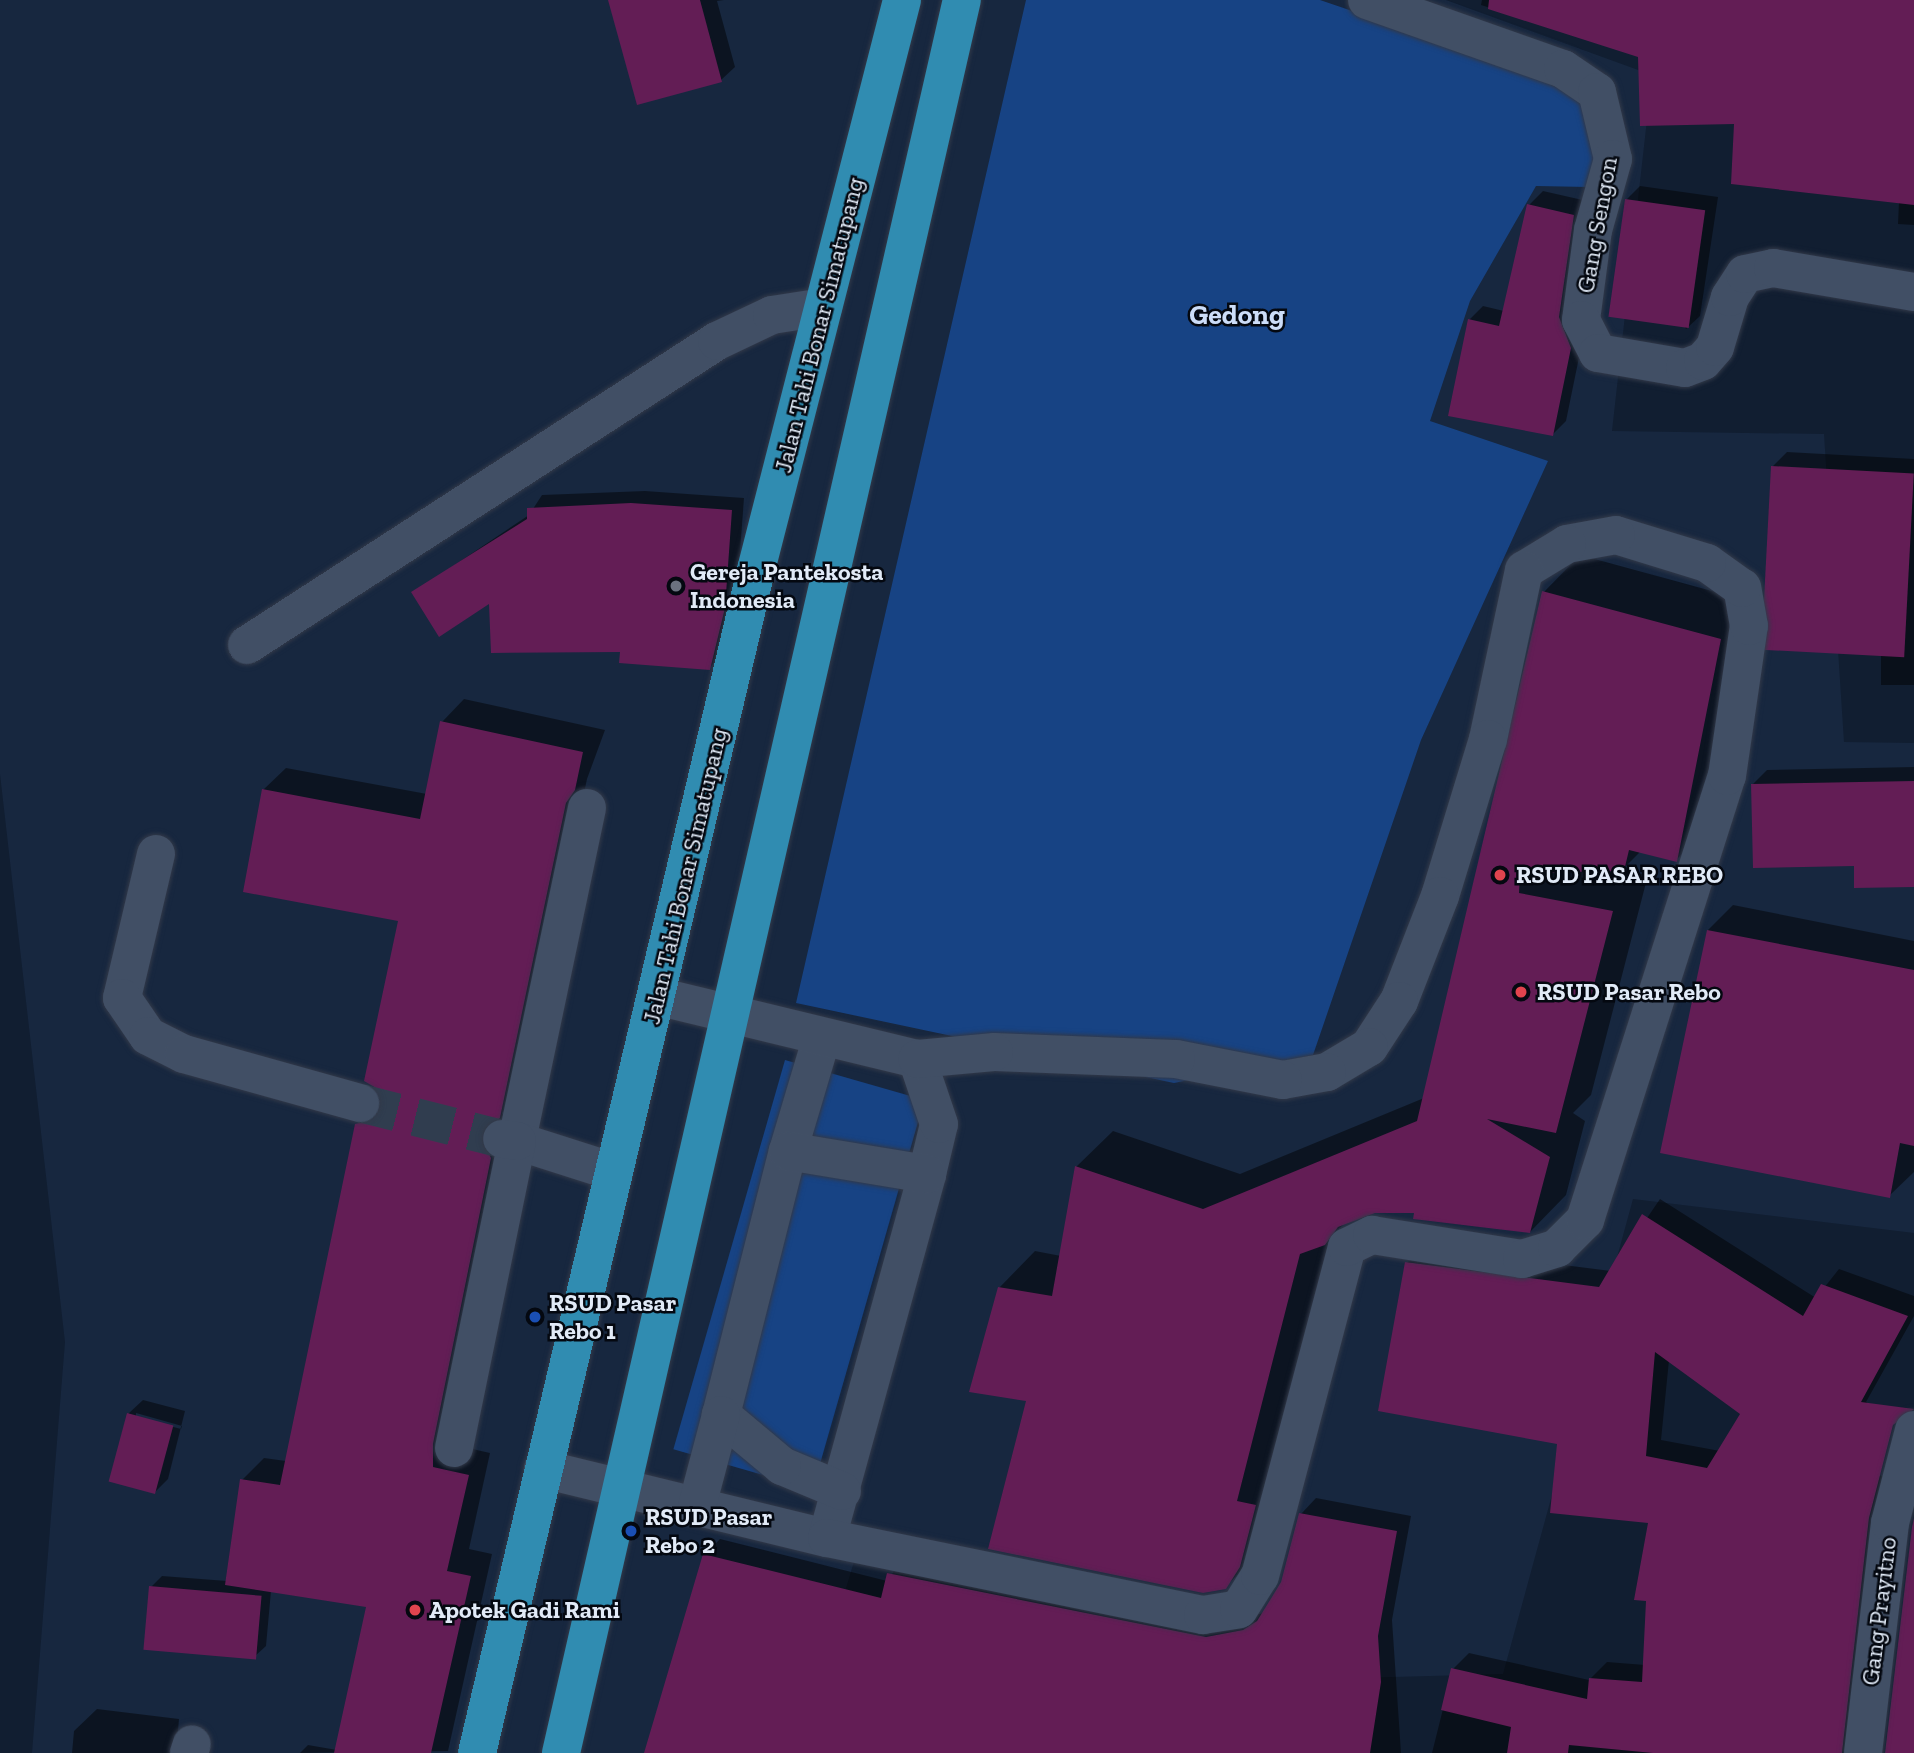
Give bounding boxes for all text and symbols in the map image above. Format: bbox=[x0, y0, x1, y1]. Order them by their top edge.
street label: Gang Sengon bbox=[1571, 155, 1623, 295]
street label: Jalan Tahi Bonar Simatupang bbox=[768, 174, 870, 476]
district label: Gedong bbox=[1189, 298, 1285, 332]
place label: Gereja Pantekosta Indonesia bbox=[690, 558, 883, 614]
marker: Gereja Pantekosta Indonesia bbox=[668, 578, 684, 594]
street label: Jalan Tahi Bonar Simatupang bbox=[637, 725, 733, 1027]
place label: RSUD PASAR REBO bbox=[1516, 861, 1723, 889]
marker: RSUD PASAR REBO bbox=[1490, 865, 1510, 885]
place label: RSUD Pasar Rebo bbox=[1537, 978, 1721, 1006]
marker: RSUD Pasar Rebo bbox=[1511, 982, 1531, 1002]
place label: RSUD Pasar Rebo 1 bbox=[549, 1289, 676, 1345]
marker: RSUD Pasar Rebo 1 bbox=[527, 1309, 543, 1325]
place label: RSUD Pasar Rebo 2 bbox=[645, 1503, 772, 1559]
marker: RSUD Pasar Rebo 2 bbox=[623, 1523, 639, 1539]
street label: Gang Prayitno bbox=[1856, 1535, 1902, 1687]
place label: Apotek Gadi Rami bbox=[429, 1596, 620, 1624]
marker: Apotek Gadi Rami bbox=[407, 1602, 423, 1618]

